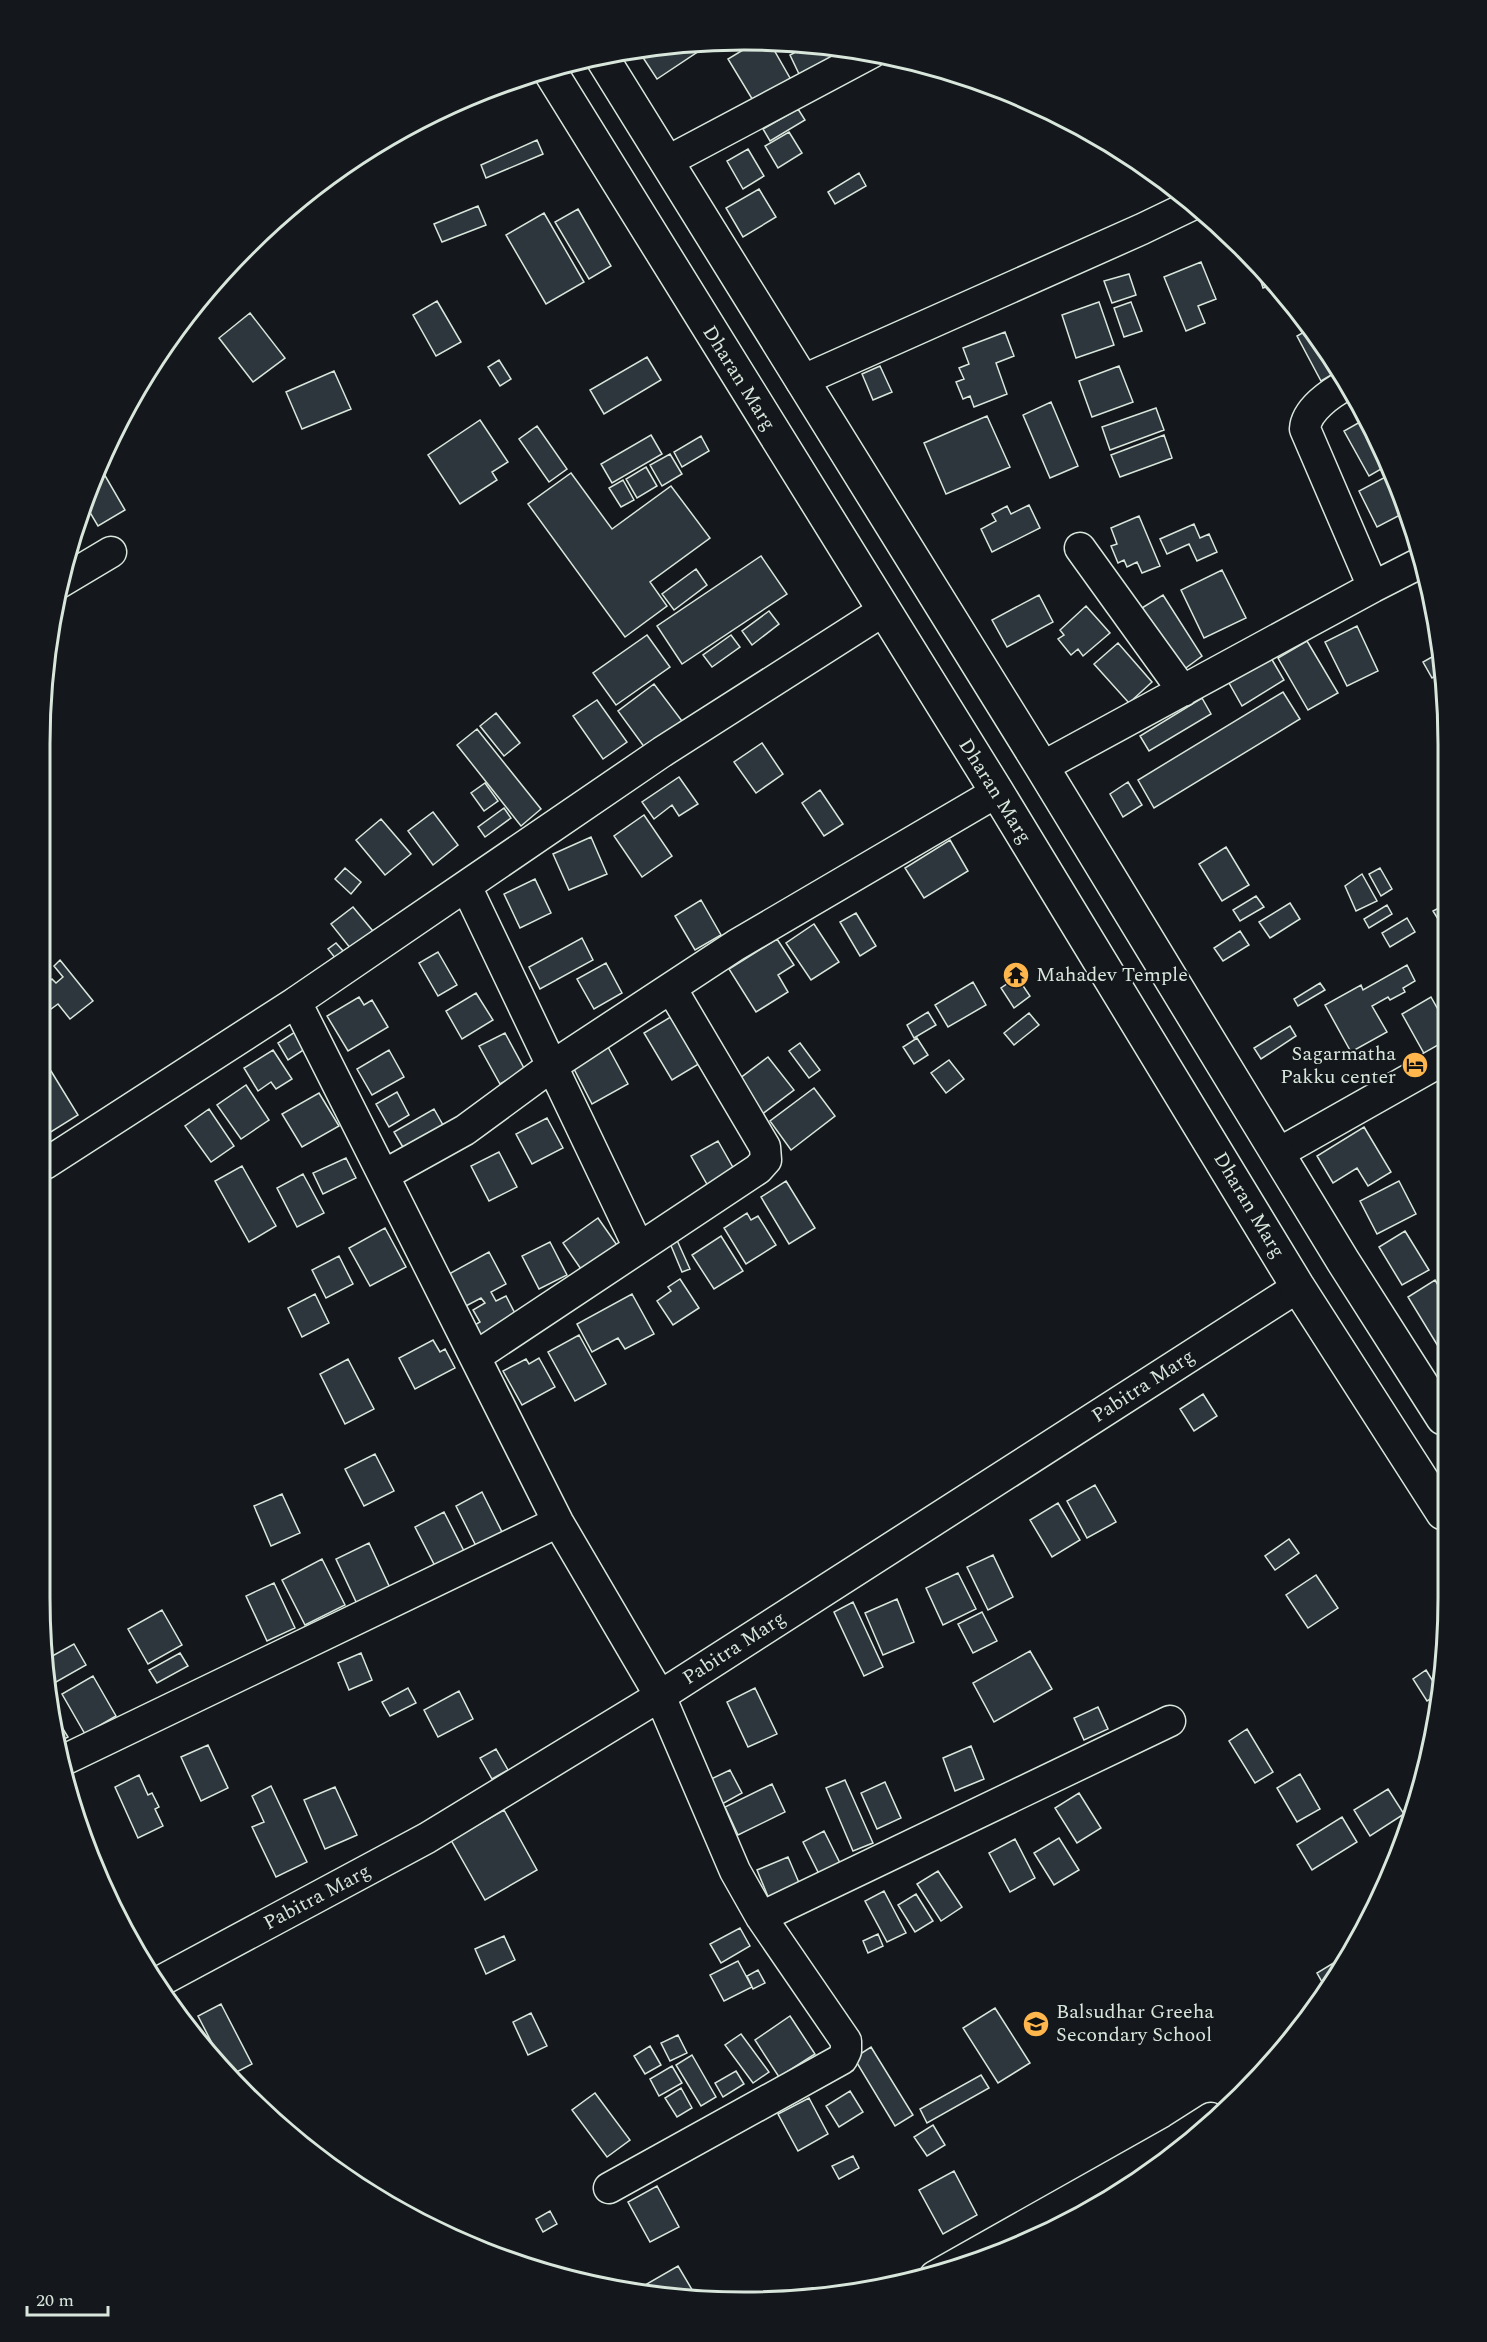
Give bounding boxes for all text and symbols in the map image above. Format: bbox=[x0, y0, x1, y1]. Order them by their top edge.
street label: Dharan Marg bbox=[695, 320, 783, 436]
street label: Dharan Marg bbox=[951, 733, 1039, 849]
temple icon: Mahadev Temple bbox=[1001, 960, 1031, 990]
place label: Mahadev Temple bbox=[1036, 960, 1188, 990]
place label: Sagarmatha Pakku center bbox=[1280, 1039, 1396, 1092]
hotel icon: Sagarmatha Pakku center bbox=[1400, 1050, 1430, 1080]
street label: Dharan Marg bbox=[1205, 1146, 1293, 1264]
street label: Pabitra Marg bbox=[1086, 1341, 1200, 1431]
street label: Pabitra Marg bbox=[677, 1603, 791, 1693]
street label: Pabitra Marg bbox=[258, 1856, 376, 1938]
place label: Balsudhar Greeha Secondary School bbox=[1056, 1997, 1214, 2050]
school or university icon: Balsudhar Greeha Secondary School bbox=[1021, 2009, 1051, 2039]
scale bar bbox=[27, 2279, 108, 2317]
text: 20 m bbox=[36, 2287, 74, 2314]

